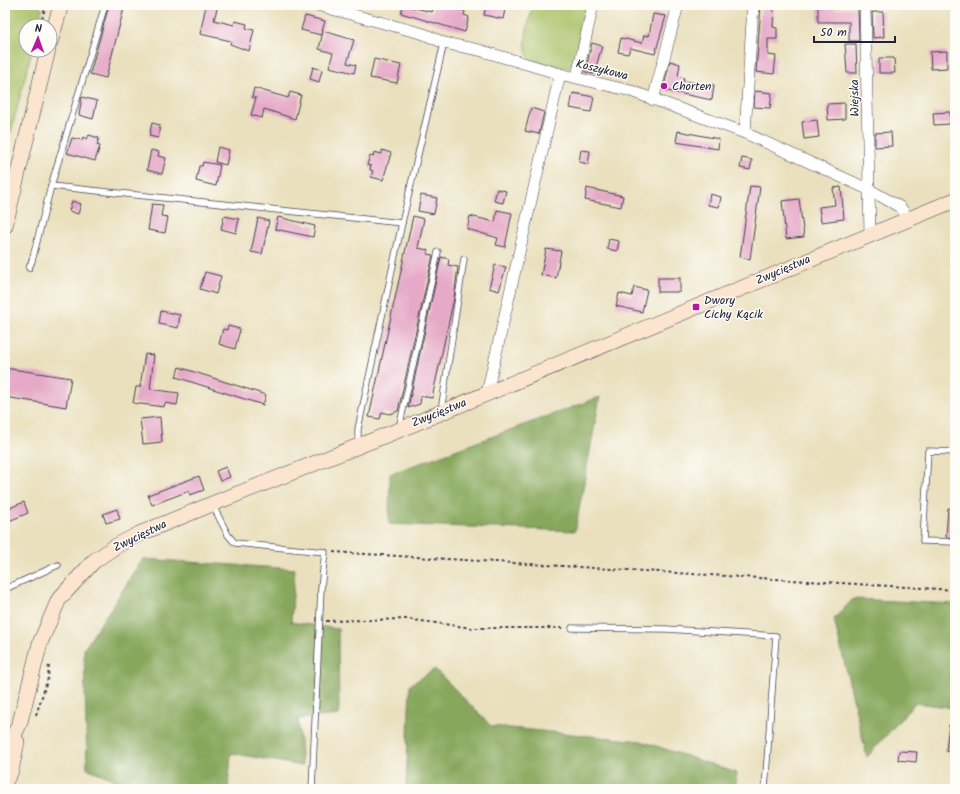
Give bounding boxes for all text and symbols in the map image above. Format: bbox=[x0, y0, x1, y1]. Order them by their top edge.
north arrow bbox=[18, 18, 58, 58]
scale bar bbox=[814, 18, 895, 44]
text: N bbox=[35, 20, 42, 38]
text: 50 m bbox=[820, 23, 847, 42]
street label: Koszykowa bbox=[574, 54, 631, 86]
place label: Chorten bbox=[672, 77, 711, 96]
street label: Wiejska bbox=[845, 79, 865, 117]
marker: Chorten bbox=[659, 81, 669, 91]
street label: Zwycięstwa bbox=[753, 250, 814, 290]
place label: Dwory Cichy Kącik bbox=[704, 291, 763, 324]
marker: Dwory Cichy Kącik bbox=[691, 302, 701, 312]
street label: Zwycięstwa bbox=[409, 393, 470, 433]
street label: Zwycięstwa bbox=[110, 515, 171, 557]

